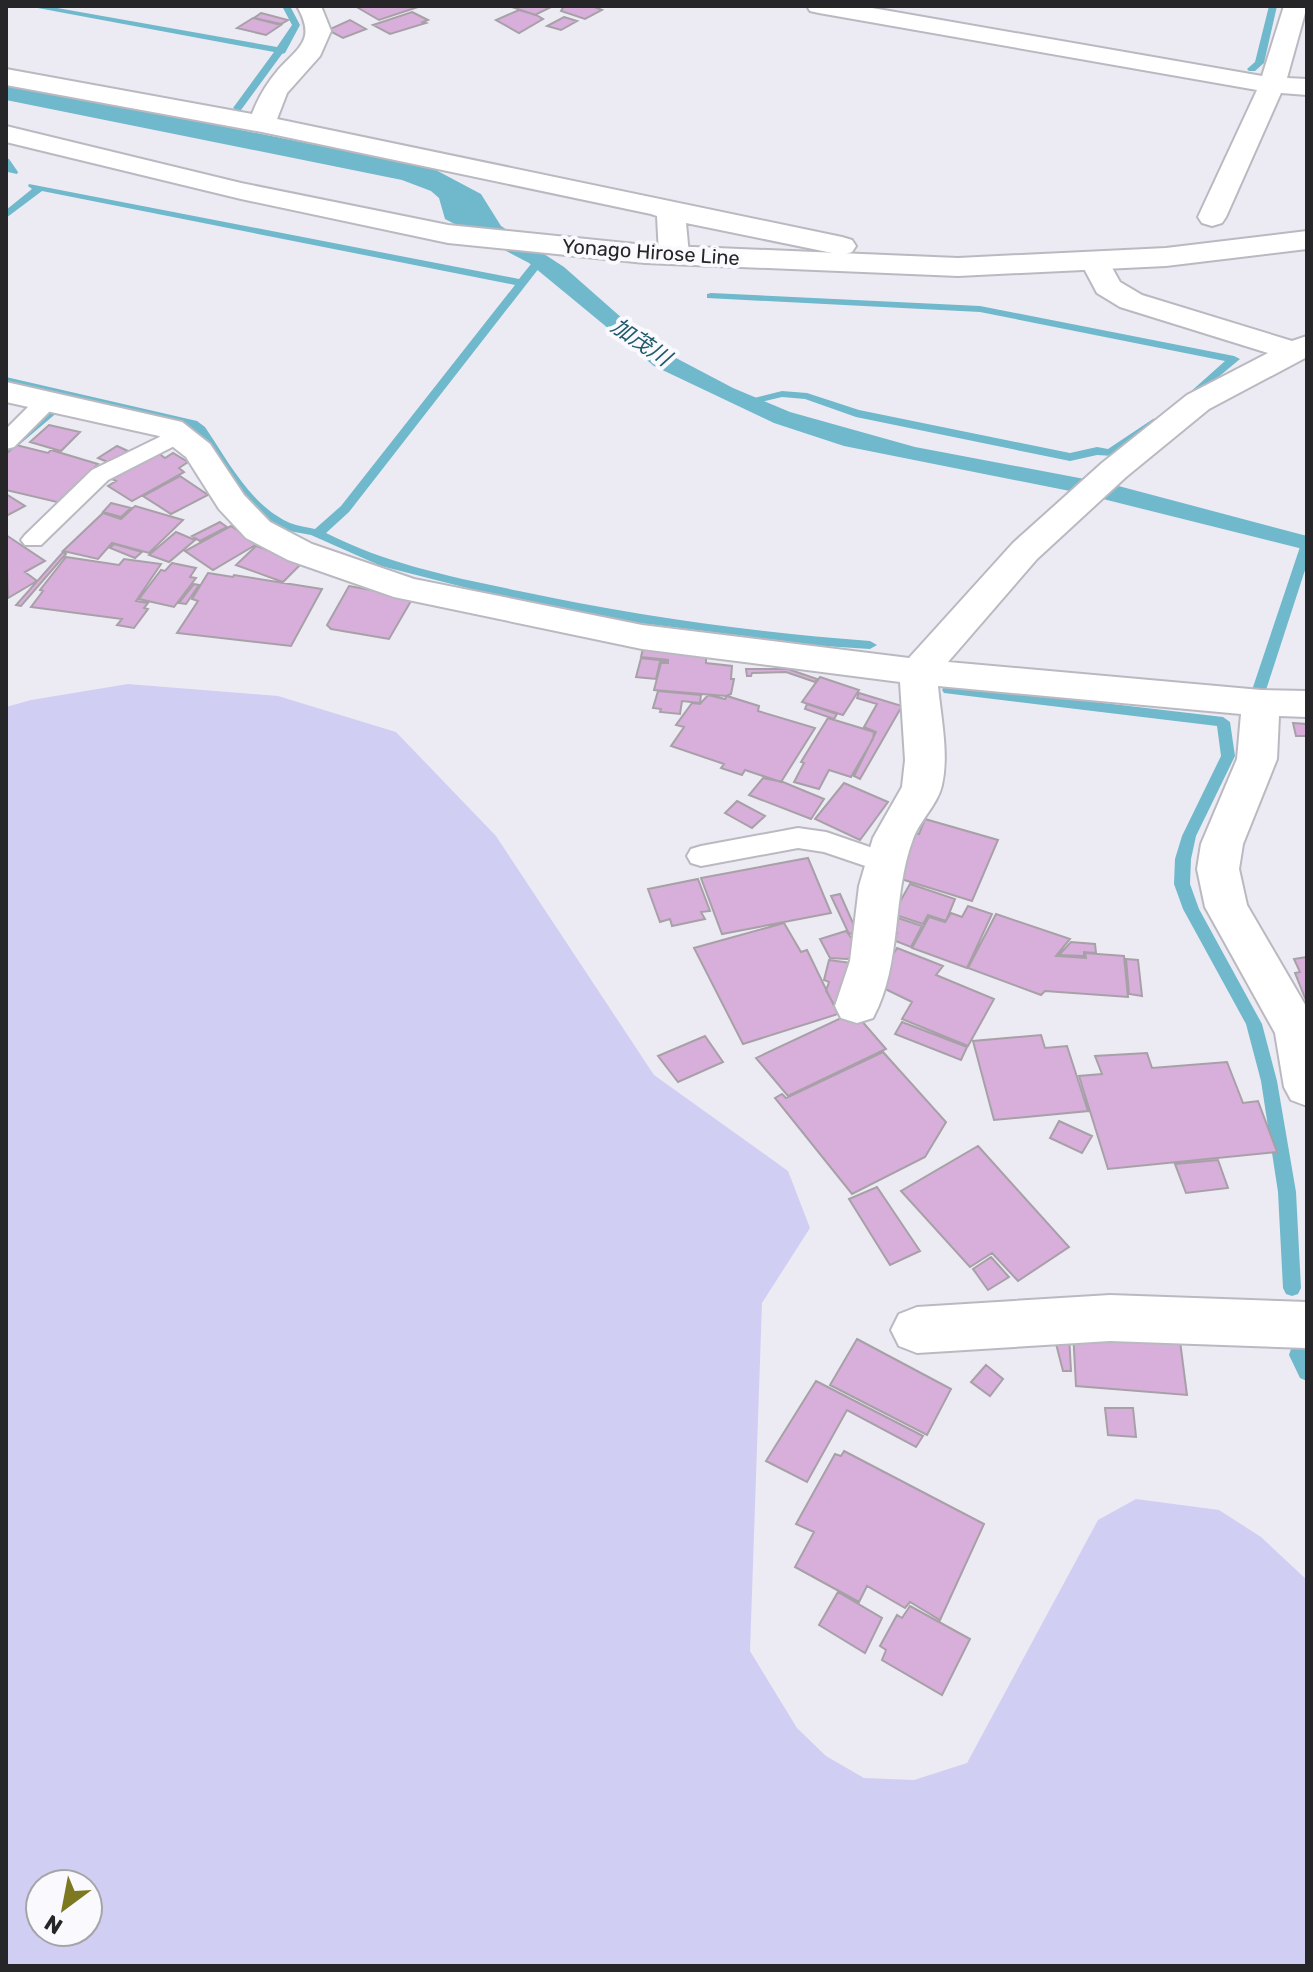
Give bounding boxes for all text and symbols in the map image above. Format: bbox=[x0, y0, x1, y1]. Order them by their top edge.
street label: Yonago Hirose Line bbox=[561, 234, 741, 270]
water label: 加茂川 bbox=[606, 312, 678, 373]
north arrow bbox=[24, 1868, 104, 1948]
text: N bbox=[40, 1909, 68, 1940]

